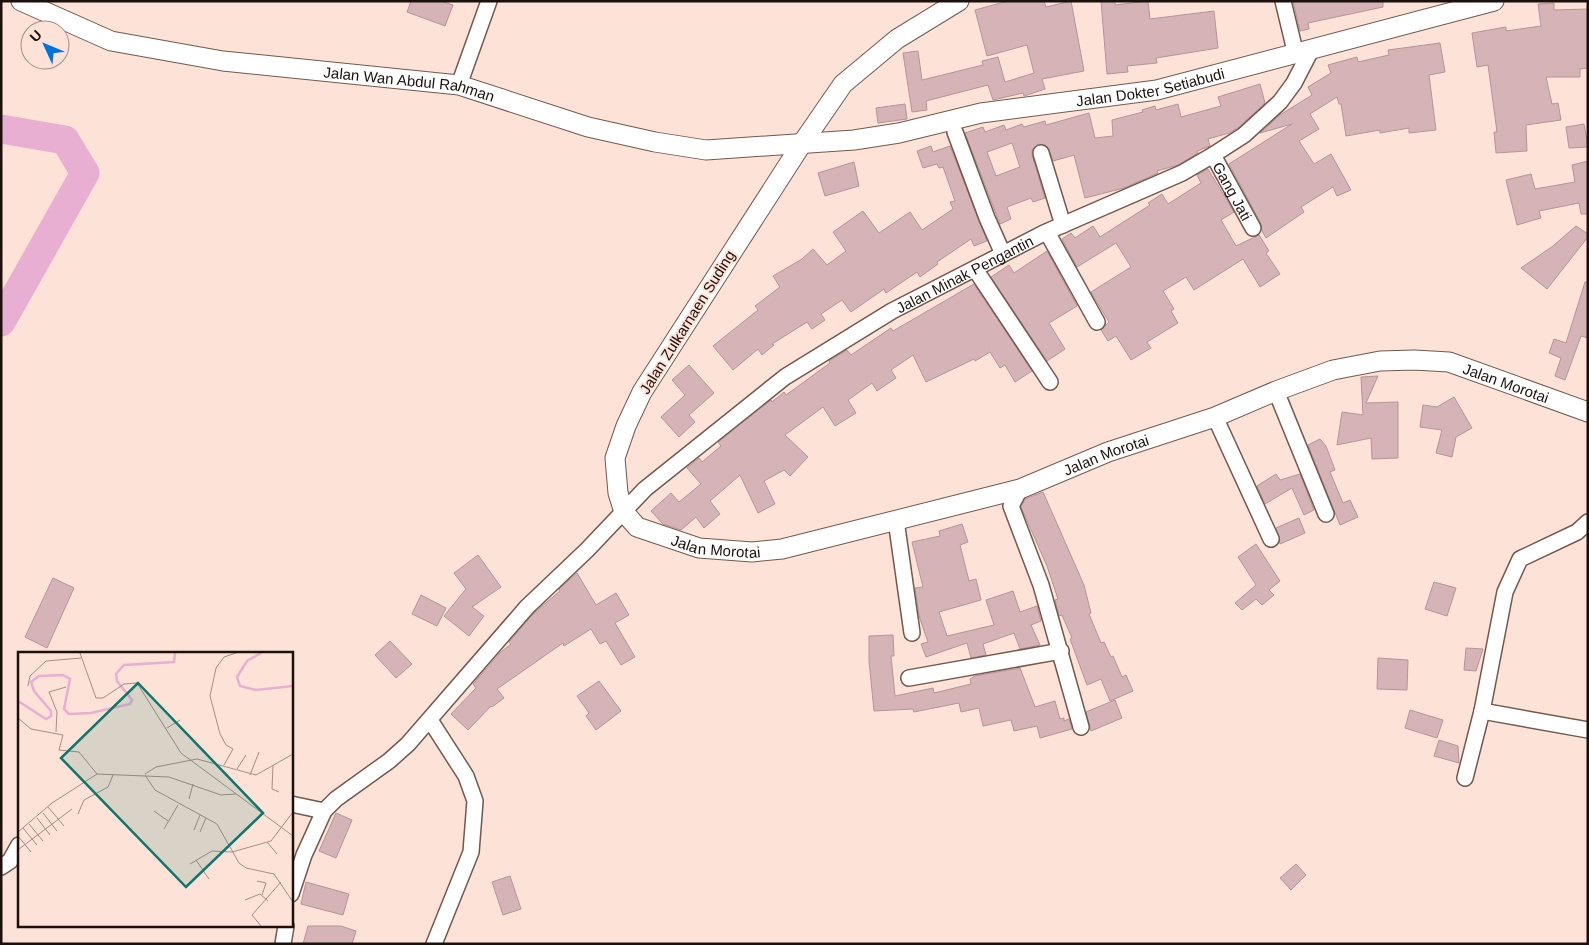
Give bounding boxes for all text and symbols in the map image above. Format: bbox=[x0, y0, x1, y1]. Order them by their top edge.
north arrow bbox=[20, 20, 70, 70]
text: U bbox=[26, 27, 45, 45]
street label: Jalan Wan Abdul Rahman bbox=[323, 63, 497, 105]
street label: Jalan Dokter Setiabudi bbox=[1075, 64, 1226, 109]
street label: Gang Jati bbox=[1210, 159, 1256, 223]
street label: Jalan Minak Pengantin bbox=[893, 232, 1036, 316]
street label: Jalan Zulkarnaen Suding bbox=[636, 247, 738, 397]
street label: Jalan Morotai bbox=[1461, 359, 1551, 406]
street label: Jalan Morotai bbox=[1061, 431, 1151, 478]
street label: Jalan Morotai bbox=[669, 531, 761, 561]
inset map bbox=[18, 652, 292, 928]

